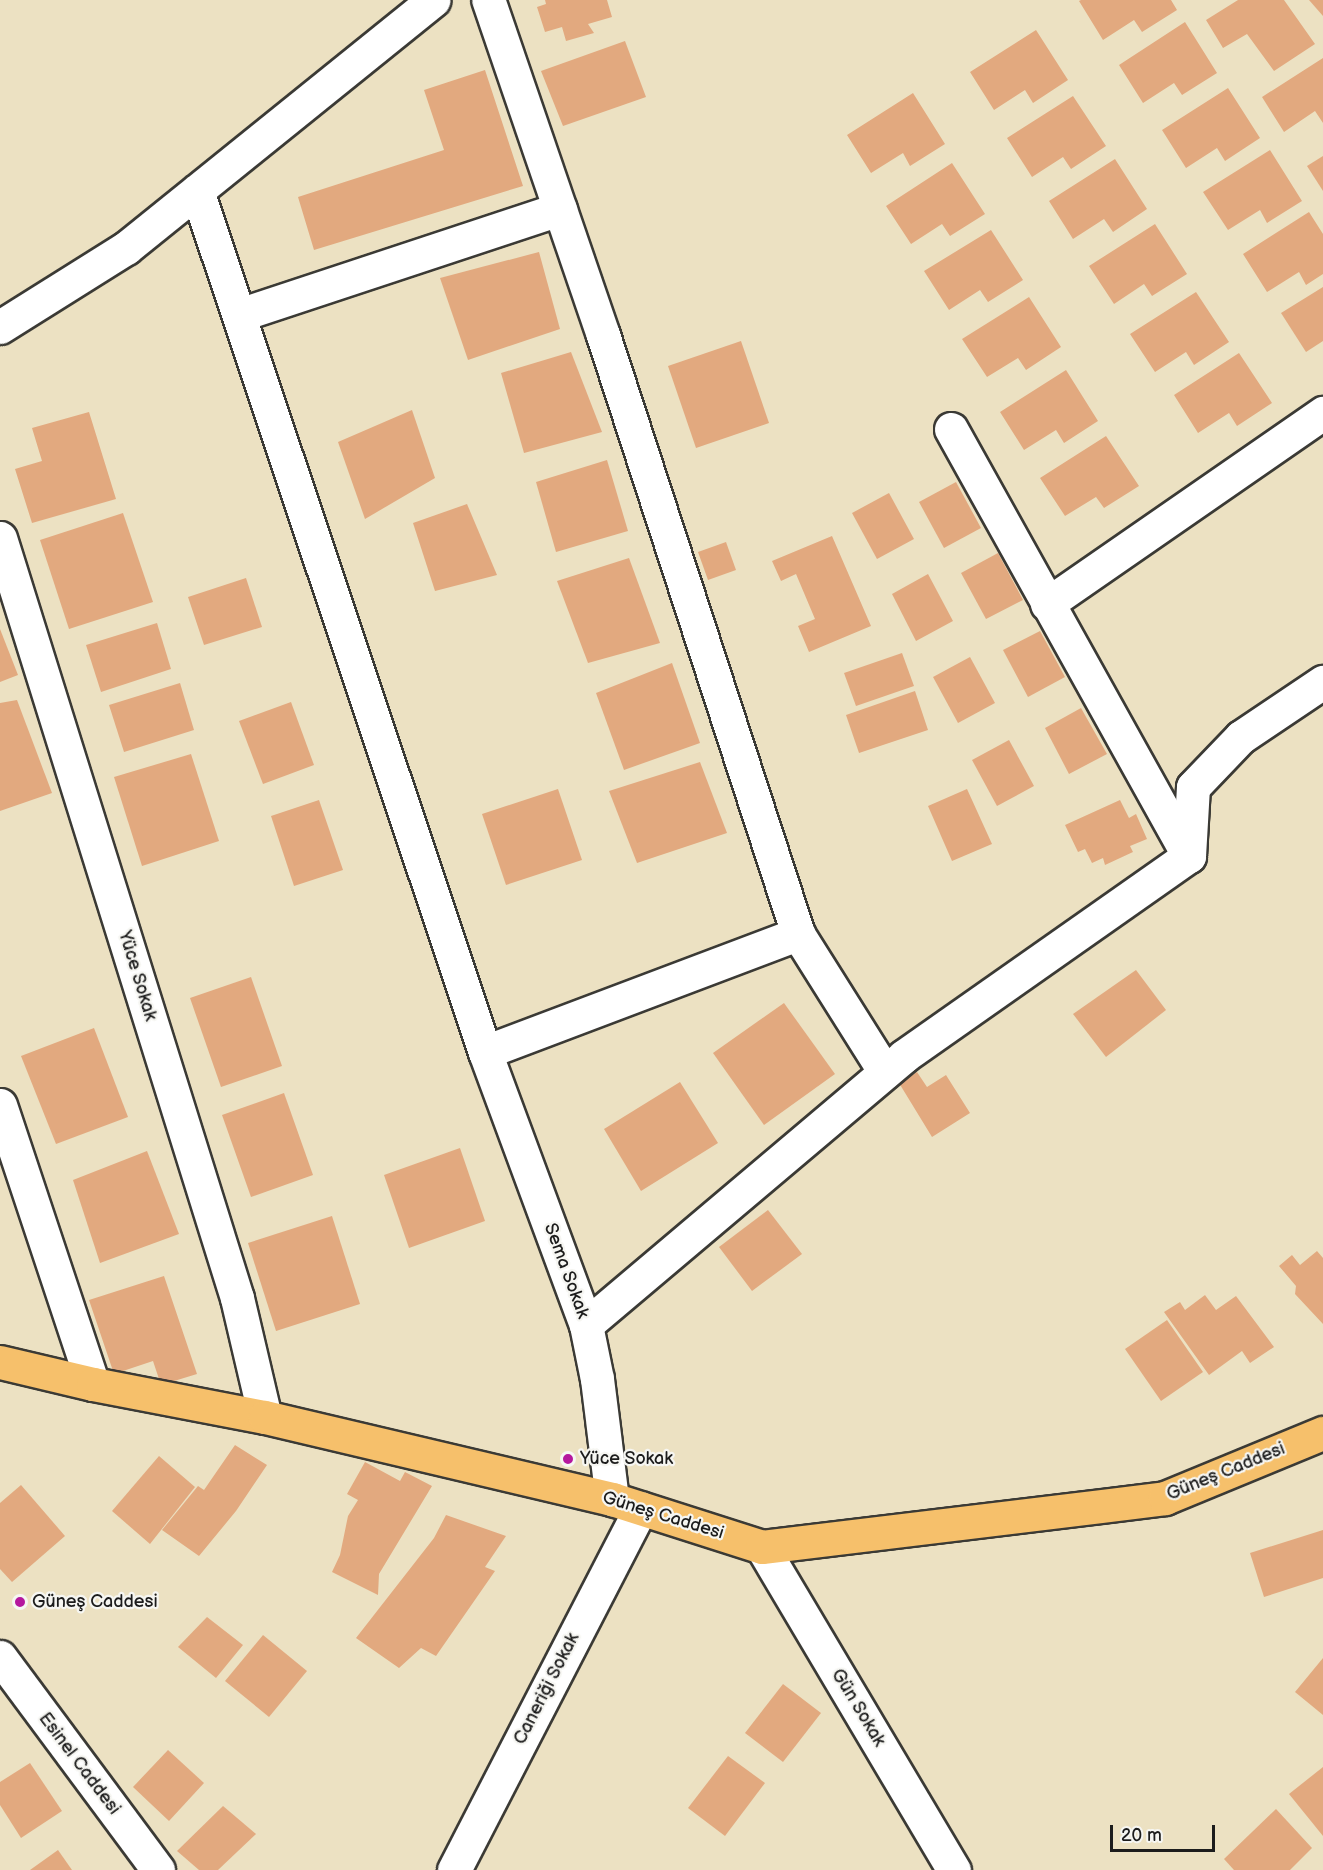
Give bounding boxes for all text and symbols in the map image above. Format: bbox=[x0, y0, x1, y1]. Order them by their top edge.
street label: Yüce Sokak bbox=[113, 928, 161, 1024]
street label: Sema Sokak bbox=[539, 1220, 593, 1322]
street label: Güneş Caddesi bbox=[1164, 1438, 1288, 1506]
place label: Yüce Sokak bbox=[580, 1448, 673, 1470]
marker: Yüce Sokak bbox=[561, 1452, 575, 1466]
street label: Güneş Caddesi bbox=[600, 1487, 726, 1545]
place label: Güneş Caddesi bbox=[32, 1591, 158, 1613]
marker: Güneş Caddesi bbox=[13, 1595, 27, 1609]
street label: Caneriği Sokak bbox=[510, 1629, 584, 1749]
street label: Gün Sokak bbox=[826, 1665, 890, 1751]
street label: Esinel Caddesi bbox=[34, 1709, 124, 1819]
scale bar bbox=[1113, 1813, 1218, 1851]
text: 20 m bbox=[1121, 1825, 1162, 1846]

